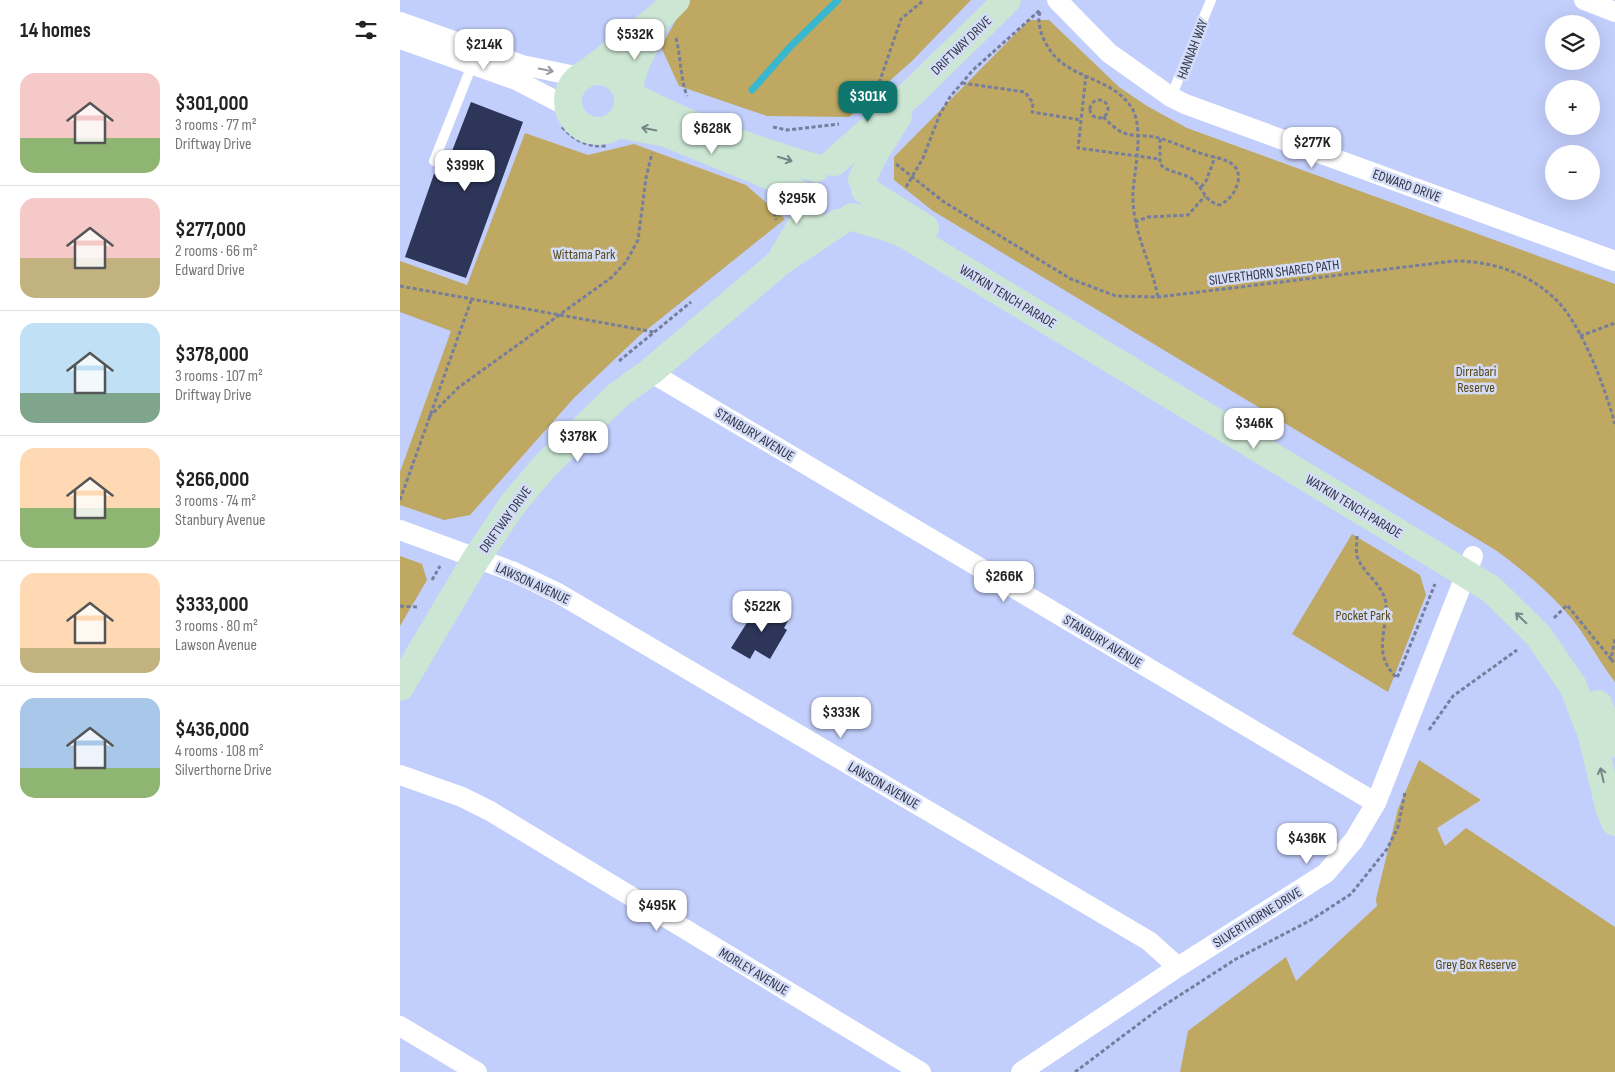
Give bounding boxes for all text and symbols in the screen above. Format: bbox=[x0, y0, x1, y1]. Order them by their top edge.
street label: DRIFTWAY DRIVE bbox=[927, 12, 995, 79]
map controls bbox=[1545, 15, 1600, 200]
button: layers bbox=[1545, 15, 1600, 70]
icon: filters bbox=[352, 16, 380, 44]
street label: HANNAH WAY bbox=[1173, 17, 1212, 82]
text: 14 homes bbox=[20, 18, 91, 43]
pin: $532K bbox=[600, 18, 670, 61]
text: $532K bbox=[616, 25, 654, 44]
pin: $214K bbox=[449, 28, 519, 71]
text: $214K bbox=[466, 35, 502, 54]
one-way arrow bbox=[537, 66, 553, 75]
pin: $301K bbox=[833, 80, 903, 123]
button: + bbox=[1545, 80, 1600, 135]
text: $301K bbox=[849, 87, 887, 106]
text: $301,000 bbox=[175, 91, 249, 116]
icon: home bbox=[60, 93, 120, 153]
pin: $628K bbox=[677, 112, 747, 155]
text: 3 rooms · 77 m² bbox=[175, 116, 257, 135]
text: $628K bbox=[693, 119, 731, 138]
one-way arrow bbox=[641, 124, 657, 134]
pin: $277K bbox=[1277, 126, 1347, 169]
text: $277K bbox=[1293, 133, 1331, 152]
text: Driftway Drive bbox=[175, 135, 251, 154]
button: − bbox=[1545, 145, 1600, 200]
pin: $399K bbox=[430, 150, 500, 192]
one-way arrow bbox=[777, 155, 793, 165]
text: $399K bbox=[446, 156, 484, 175]
street label: EDWARD DRIVE bbox=[1370, 165, 1443, 206]
pin: $295K bbox=[762, 182, 832, 225]
text: $295K bbox=[778, 189, 816, 208]
text: $277,000 bbox=[175, 217, 246, 242]
icon: home bbox=[60, 218, 120, 278]
text: 2 rooms · 66 m² bbox=[175, 242, 258, 261]
park label: Wittama Park bbox=[553, 246, 616, 263]
street label: SILVERTHORN SHARED PATH bbox=[1208, 256, 1340, 289]
text: Edward Drive bbox=[175, 261, 245, 280]
street label: WATKIN TENCH PARADE bbox=[956, 261, 1059, 332]
text: $378,000 bbox=[175, 342, 249, 367]
icon: home bbox=[60, 343, 120, 403]
park label: Dirrabari Reserve bbox=[1456, 363, 1496, 396]
text: 3 rooms · 107 m² bbox=[175, 367, 263, 386]
text: Driftway Drive bbox=[175, 386, 251, 405]
street label: STANBURY AVENUE bbox=[712, 404, 797, 465]
pin: $346K bbox=[1219, 408, 1289, 450]
text: $346K bbox=[1235, 414, 1273, 433]
pin: $378K bbox=[543, 420, 613, 463]
text: $378K bbox=[559, 427, 597, 446]
text: $266,000 bbox=[175, 467, 249, 492]
icon: home bbox=[60, 468, 120, 528]
street label: WATKIN TENCH PARADE bbox=[1302, 471, 1405, 542]
street label: DRIFTWAY DRIVE bbox=[476, 483, 535, 556]
text: 3 rooms · 74 m² bbox=[175, 492, 256, 511]
text: Stanbury Avenue bbox=[175, 511, 266, 530]
street label: LAWSON AVENUE bbox=[493, 559, 573, 608]
pin: $266K bbox=[969, 560, 1039, 603]
text: $266K bbox=[985, 567, 1023, 586]
pin: $522K bbox=[727, 590, 797, 633]
text: $333,000 bbox=[175, 592, 249, 617]
icon: home bbox=[60, 593, 120, 653]
text: $522K bbox=[743, 597, 781, 616]
park label: Pocket Park bbox=[1335, 607, 1391, 624]
street label: STANBURY AVENUE bbox=[1060, 611, 1145, 672]
one-way arrow bbox=[1515, 612, 1527, 624]
text: 3 rooms · 80 m² bbox=[175, 617, 258, 636]
text: Lawson Avenue bbox=[175, 636, 257, 655]
pin: $333K bbox=[806, 696, 876, 739]
text: $333K bbox=[822, 703, 860, 722]
text: $436,000 bbox=[175, 717, 249, 742]
icon: home bbox=[60, 718, 120, 778]
text: 4 rooms · 108 m² bbox=[175, 742, 264, 761]
street label: LAWSON AVENUE bbox=[845, 758, 923, 813]
text: Silverthorne Drive bbox=[175, 761, 272, 780]
one-way arrow bbox=[1597, 768, 1606, 784]
pin: $436K bbox=[1272, 822, 1342, 865]
text: $436K bbox=[1288, 829, 1326, 848]
street label: SILVERTHORNE DRIVE bbox=[1210, 883, 1305, 951]
pin: $495K bbox=[622, 890, 692, 932]
text: $495K bbox=[638, 896, 676, 915]
street label: MORLEY AVENUE bbox=[716, 944, 792, 999]
park label: Grey Box Reserve bbox=[1435, 956, 1517, 973]

